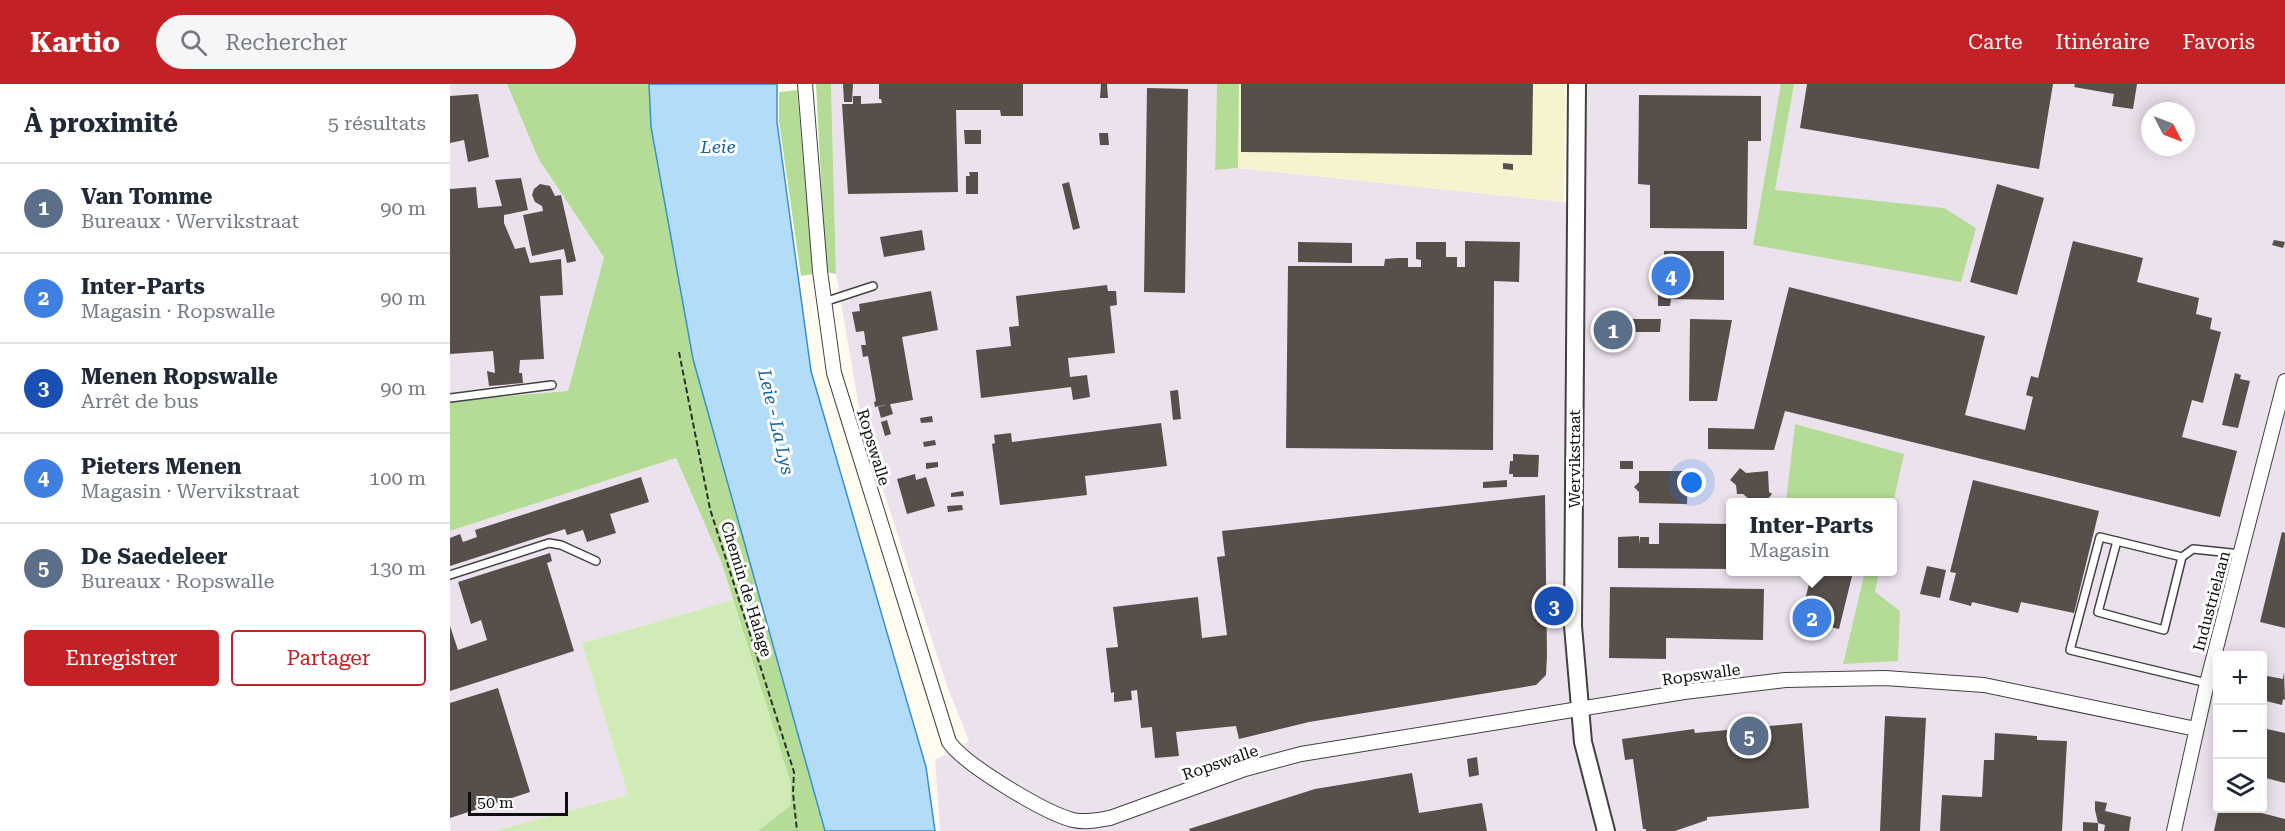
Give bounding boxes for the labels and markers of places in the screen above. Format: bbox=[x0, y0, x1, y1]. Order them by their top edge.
pin: 4 bbox=[1652, 254, 1690, 298]
pin: 1 bbox=[1594, 308, 1632, 352]
pin: 3 bbox=[1534, 584, 1574, 628]
pin: 2 bbox=[1792, 596, 1832, 640]
pin: 5 bbox=[1730, 714, 1768, 758]

